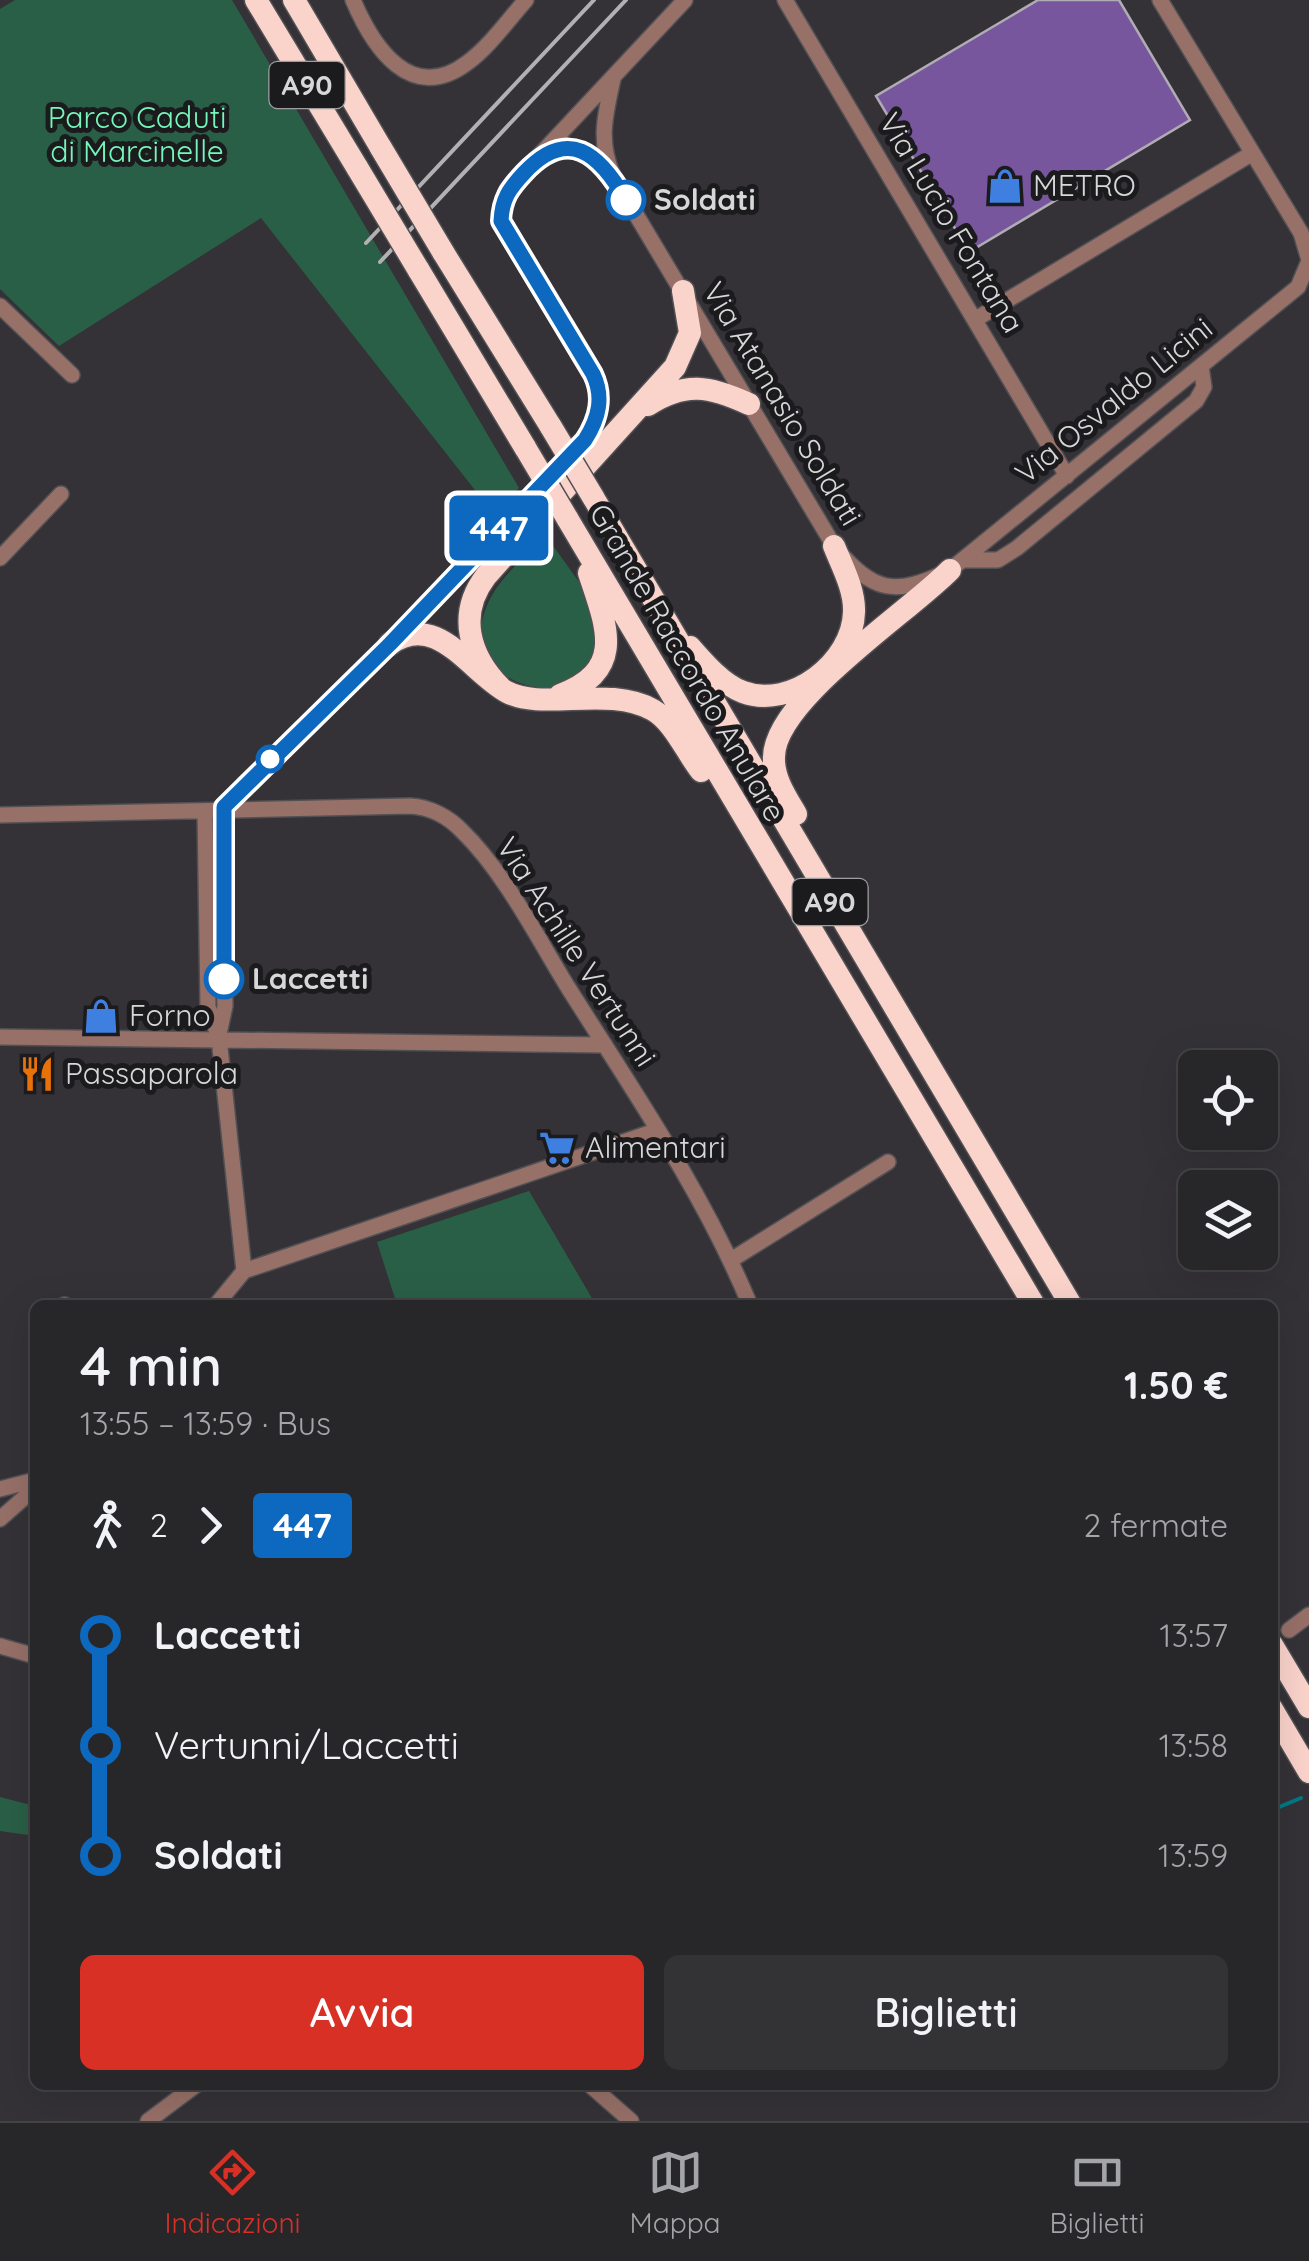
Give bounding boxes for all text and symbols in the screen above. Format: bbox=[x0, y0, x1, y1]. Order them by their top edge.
road number: A90 bbox=[270, 62, 344, 108]
park label: Parco Caduti di Marcinelle bbox=[48, 98, 226, 170]
street label: Via Lucio Fontana bbox=[871, 106, 1032, 339]
place label: METRO bbox=[1033, 166, 1136, 204]
shop icon: METRO bbox=[986, 167, 1024, 205]
place label: Soldati bbox=[654, 180, 755, 218]
marker: Soldati bbox=[607, 181, 645, 219]
street label: Via Atanasio Soldati bbox=[695, 275, 871, 532]
street label: Via Osvaldo Licini bbox=[1007, 309, 1220, 491]
line badge: 447 bbox=[442, 496, 556, 560]
street label: Grande Raccordo Anulare bbox=[581, 497, 794, 828]
text: 447 bbox=[469, 506, 529, 550]
unlabelled marker bbox=[257, 746, 283, 772]
street label: Via Achille Vertunni bbox=[488, 830, 665, 1073]
road number: A90 bbox=[792, 879, 868, 925]
place label: Laccetti bbox=[252, 959, 368, 997]
marker: Laccetti bbox=[205, 960, 243, 998]
place label: Forno bbox=[129, 996, 211, 1034]
shop icon: Forno bbox=[82, 997, 120, 1035]
map controls bbox=[1178, 1050, 1278, 1270]
button: locate bbox=[1178, 1050, 1278, 1150]
place label: Passaparola bbox=[65, 1054, 238, 1092]
restaurant icon: Passaparola bbox=[18, 1055, 56, 1093]
place label: Alimentari bbox=[585, 1128, 726, 1166]
supermarket icon: Alimentari bbox=[538, 1129, 576, 1167]
button: layers bbox=[1178, 1170, 1278, 1270]
text: 4 min bbox=[80, 1331, 222, 1400]
text: 1.50 € bbox=[1124, 1361, 1228, 1409]
text: 13:55 – 13:59 · Bus bbox=[80, 1403, 331, 1443]
icon: walk bbox=[80, 1498, 135, 1553]
icon: forward bbox=[183, 1498, 238, 1553]
text: 447 bbox=[273, 1503, 332, 1547]
text: 2 bbox=[150, 1505, 168, 1545]
text: 2 fermate bbox=[1083, 1505, 1228, 1545]
text: Laccetti bbox=[154, 1611, 301, 1659]
text: 13:57 bbox=[1160, 1615, 1228, 1655]
text: Vertunni/Laccetti bbox=[154, 1721, 459, 1769]
text: 13:58 bbox=[1159, 1725, 1228, 1765]
text: Soldati bbox=[154, 1831, 283, 1879]
text: 13:59 bbox=[1158, 1835, 1228, 1875]
button: Avvia bbox=[80, 1955, 644, 2070]
button: Biglietti bbox=[664, 1955, 1228, 2070]
tab: Indicazioni bbox=[164, 2145, 301, 2240]
tab: Mappa bbox=[630, 2145, 721, 2240]
tab: Biglietti bbox=[1050, 2145, 1144, 2240]

